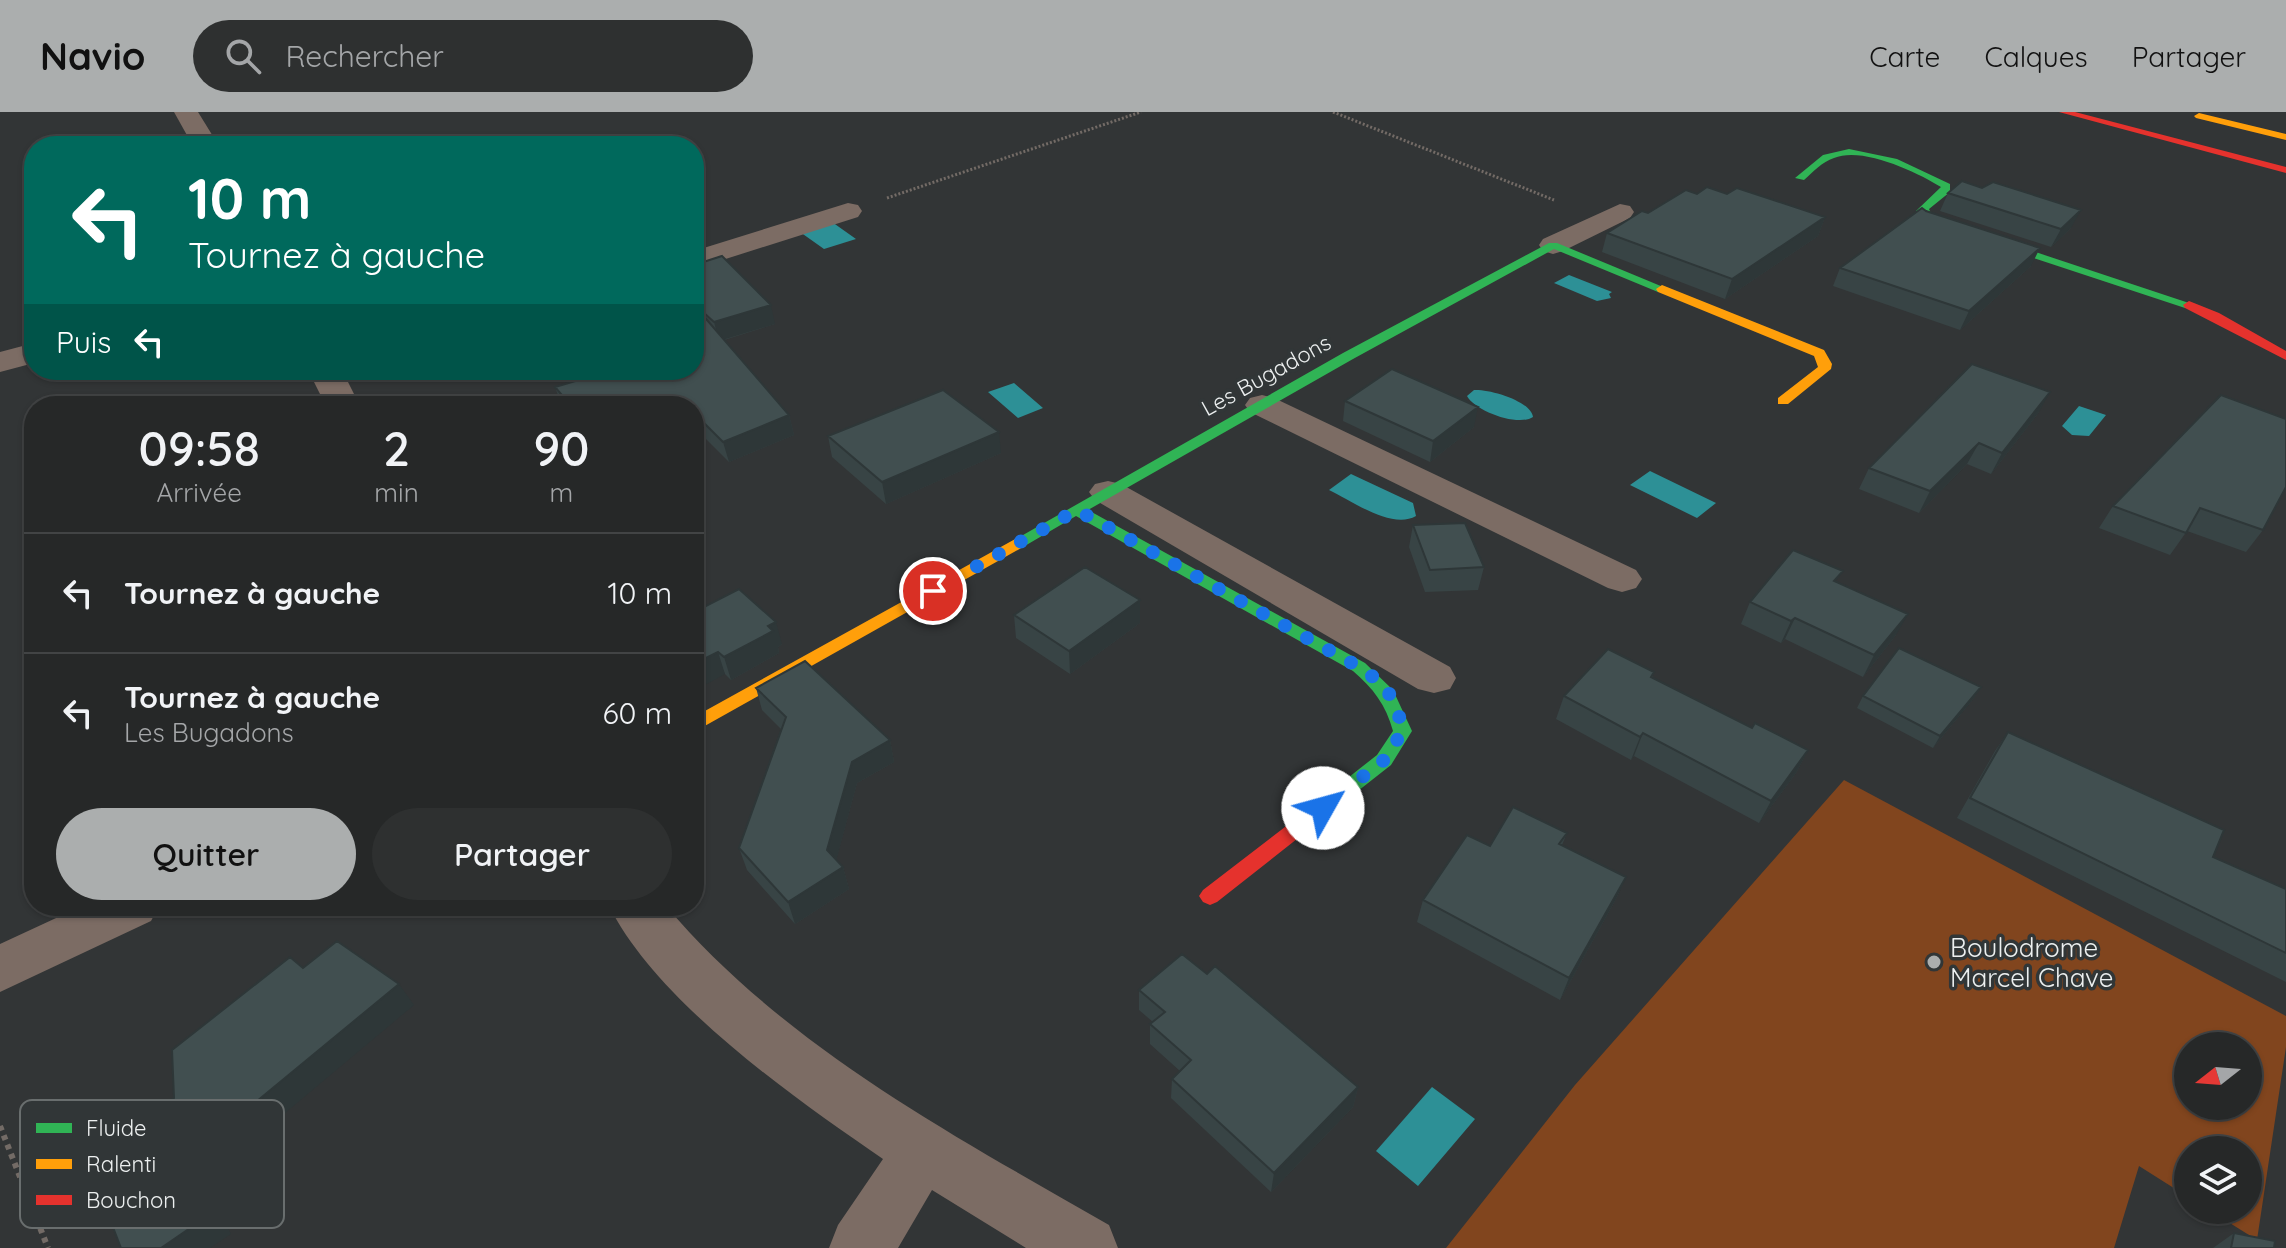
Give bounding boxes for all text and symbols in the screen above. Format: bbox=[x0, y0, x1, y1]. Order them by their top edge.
search box bbox=[193, 20, 753, 92]
text: Navio bbox=[40, 32, 145, 80]
icon: search bbox=[221, 34, 265, 78]
text: Rechercher bbox=[285, 37, 444, 75]
text: Carte bbox=[1869, 39, 1940, 74]
text: Calques bbox=[1984, 39, 2088, 74]
text: Partager bbox=[2132, 39, 2246, 74]
text: 10 m bbox=[188, 163, 311, 233]
icon: left bbox=[56, 168, 160, 272]
text: Tournez à gauche bbox=[188, 232, 485, 277]
icon: left bbox=[127, 320, 171, 364]
text: Puis bbox=[56, 323, 111, 361]
street label: Les Bugadons bbox=[1196, 328, 1336, 422]
text: 09:58 bbox=[139, 418, 260, 478]
text: 2 bbox=[383, 418, 410, 478]
text: 90 bbox=[533, 418, 589, 478]
text: Arrivée bbox=[156, 476, 242, 509]
text: min bbox=[374, 476, 419, 509]
text: m bbox=[549, 476, 573, 509]
pin bbox=[899, 557, 967, 625]
icon: arrive bbox=[911, 569, 955, 613]
icon: left bbox=[56, 571, 100, 615]
text: Tournez à gauche bbox=[124, 574, 380, 612]
text: 10 m bbox=[608, 574, 672, 612]
text: Tournez à gauche bbox=[124, 678, 380, 716]
icon: left bbox=[56, 691, 100, 735]
text: 60 m bbox=[602, 694, 672, 732]
text: Les Bugadons bbox=[124, 716, 294, 749]
position arrow bbox=[1281, 766, 1365, 850]
button: Quitter bbox=[56, 808, 356, 900]
button: Partager bbox=[372, 808, 672, 900]
place label: Boulodrome Marcel Chave bbox=[1950, 931, 2113, 994]
marker: Boulodrome Marcel Chave bbox=[1925, 953, 1943, 971]
north arrow bbox=[2174, 1032, 2262, 1120]
map controls bbox=[2174, 1032, 2262, 1224]
legend bbox=[20, 1100, 284, 1228]
text: Fluide bbox=[86, 1114, 146, 1142]
button: layers bbox=[2174, 1136, 2262, 1224]
text: Ralenti bbox=[86, 1150, 156, 1178]
text: Bouchon bbox=[86, 1186, 176, 1214]

